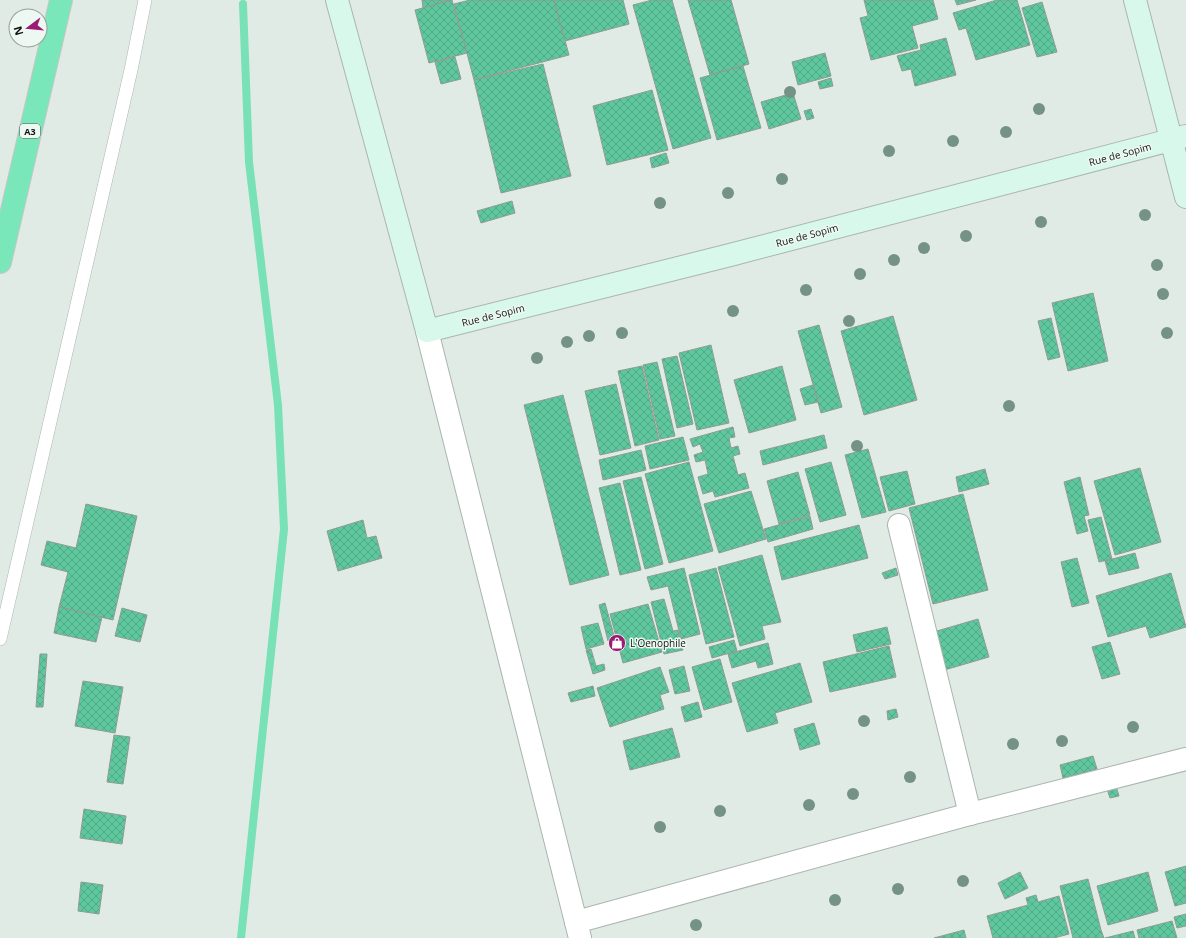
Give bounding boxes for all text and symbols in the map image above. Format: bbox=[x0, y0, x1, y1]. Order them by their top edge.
north arrow bbox=[8, 8, 48, 48]
text: N bbox=[9, 25, 26, 37]
road number: A3 bbox=[20, 124, 40, 138]
street label: Rue de Sopim bbox=[1087, 139, 1153, 169]
street label: Rue de Sopim bbox=[774, 220, 840, 250]
street label: Rue de Sopim bbox=[460, 300, 526, 330]
shop icon: L'Oenophile bbox=[607, 633, 627, 653]
place label: L'Oenophile bbox=[630, 636, 686, 650]

